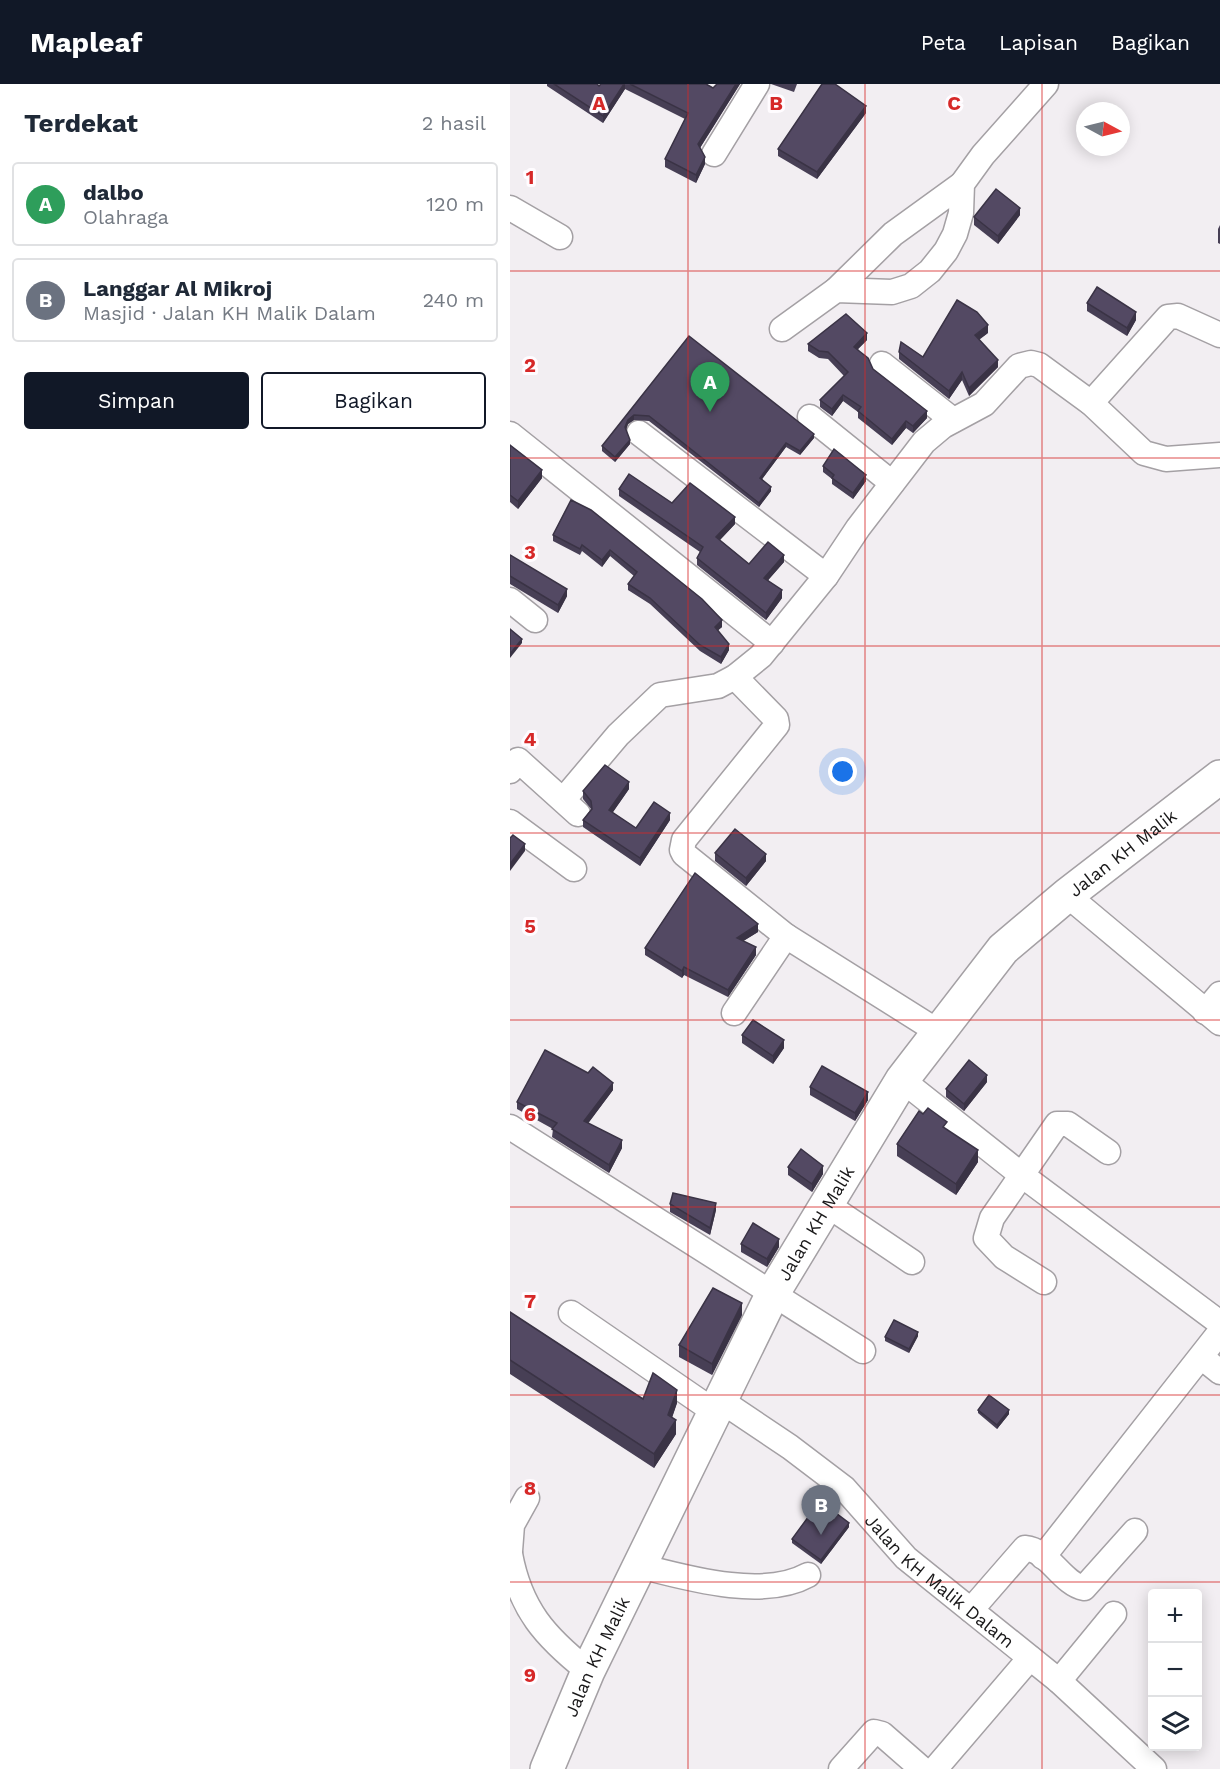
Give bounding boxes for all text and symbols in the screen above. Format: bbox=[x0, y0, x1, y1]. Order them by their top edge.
text: Mapleaf bbox=[30, 26, 142, 59]
text: Peta bbox=[921, 30, 966, 55]
text: Lapisan bbox=[999, 30, 1078, 55]
text: Bagikan bbox=[1111, 30, 1190, 55]
text: A bbox=[592, 91, 606, 115]
text: B bbox=[769, 91, 783, 115]
text: C bbox=[947, 91, 961, 115]
north arrow bbox=[1076, 102, 1130, 156]
text: Terdekat bbox=[24, 108, 138, 138]
text: 2 hasil bbox=[422, 111, 486, 135]
text: 1 bbox=[526, 165, 534, 189]
text: dalbo bbox=[83, 180, 144, 205]
text: A bbox=[39, 192, 52, 216]
text: 120 m bbox=[426, 192, 484, 216]
text: Olahraga bbox=[83, 205, 169, 229]
text: Langgar Al Mikroj bbox=[83, 276, 272, 301]
text: B bbox=[39, 288, 52, 312]
text: 240 m bbox=[422, 288, 484, 312]
text: Masjid · Jalan KH Malik Dalam bbox=[83, 301, 376, 325]
text: 2 bbox=[524, 353, 536, 377]
pin: A bbox=[690, 362, 730, 412]
button: Simpan bbox=[24, 372, 249, 429]
button: Bagikan bbox=[261, 372, 486, 429]
text: 3 bbox=[524, 540, 536, 564]
text: 4 bbox=[524, 727, 537, 751]
your location bbox=[828, 757, 857, 786]
street label: Jalan KH Malik bbox=[1064, 804, 1180, 900]
text: 5 bbox=[524, 914, 536, 938]
text: 6 bbox=[524, 1102, 536, 1126]
street label: Jalan KH Malik bbox=[773, 1162, 858, 1284]
text: 7 bbox=[524, 1289, 536, 1313]
text: 8 bbox=[524, 1476, 536, 1500]
pin: B bbox=[802, 1486, 840, 1535]
street label: Jalan KH Malik Dalam bbox=[861, 1509, 1019, 1652]
map controls bbox=[1148, 1589, 1202, 1751]
button: + bbox=[1148, 1589, 1202, 1643]
street label: Jalan KH Malik bbox=[560, 1593, 633, 1720]
button: − bbox=[1148, 1643, 1202, 1697]
text: 9 bbox=[524, 1663, 536, 1687]
button: layers bbox=[1148, 1697, 1202, 1751]

